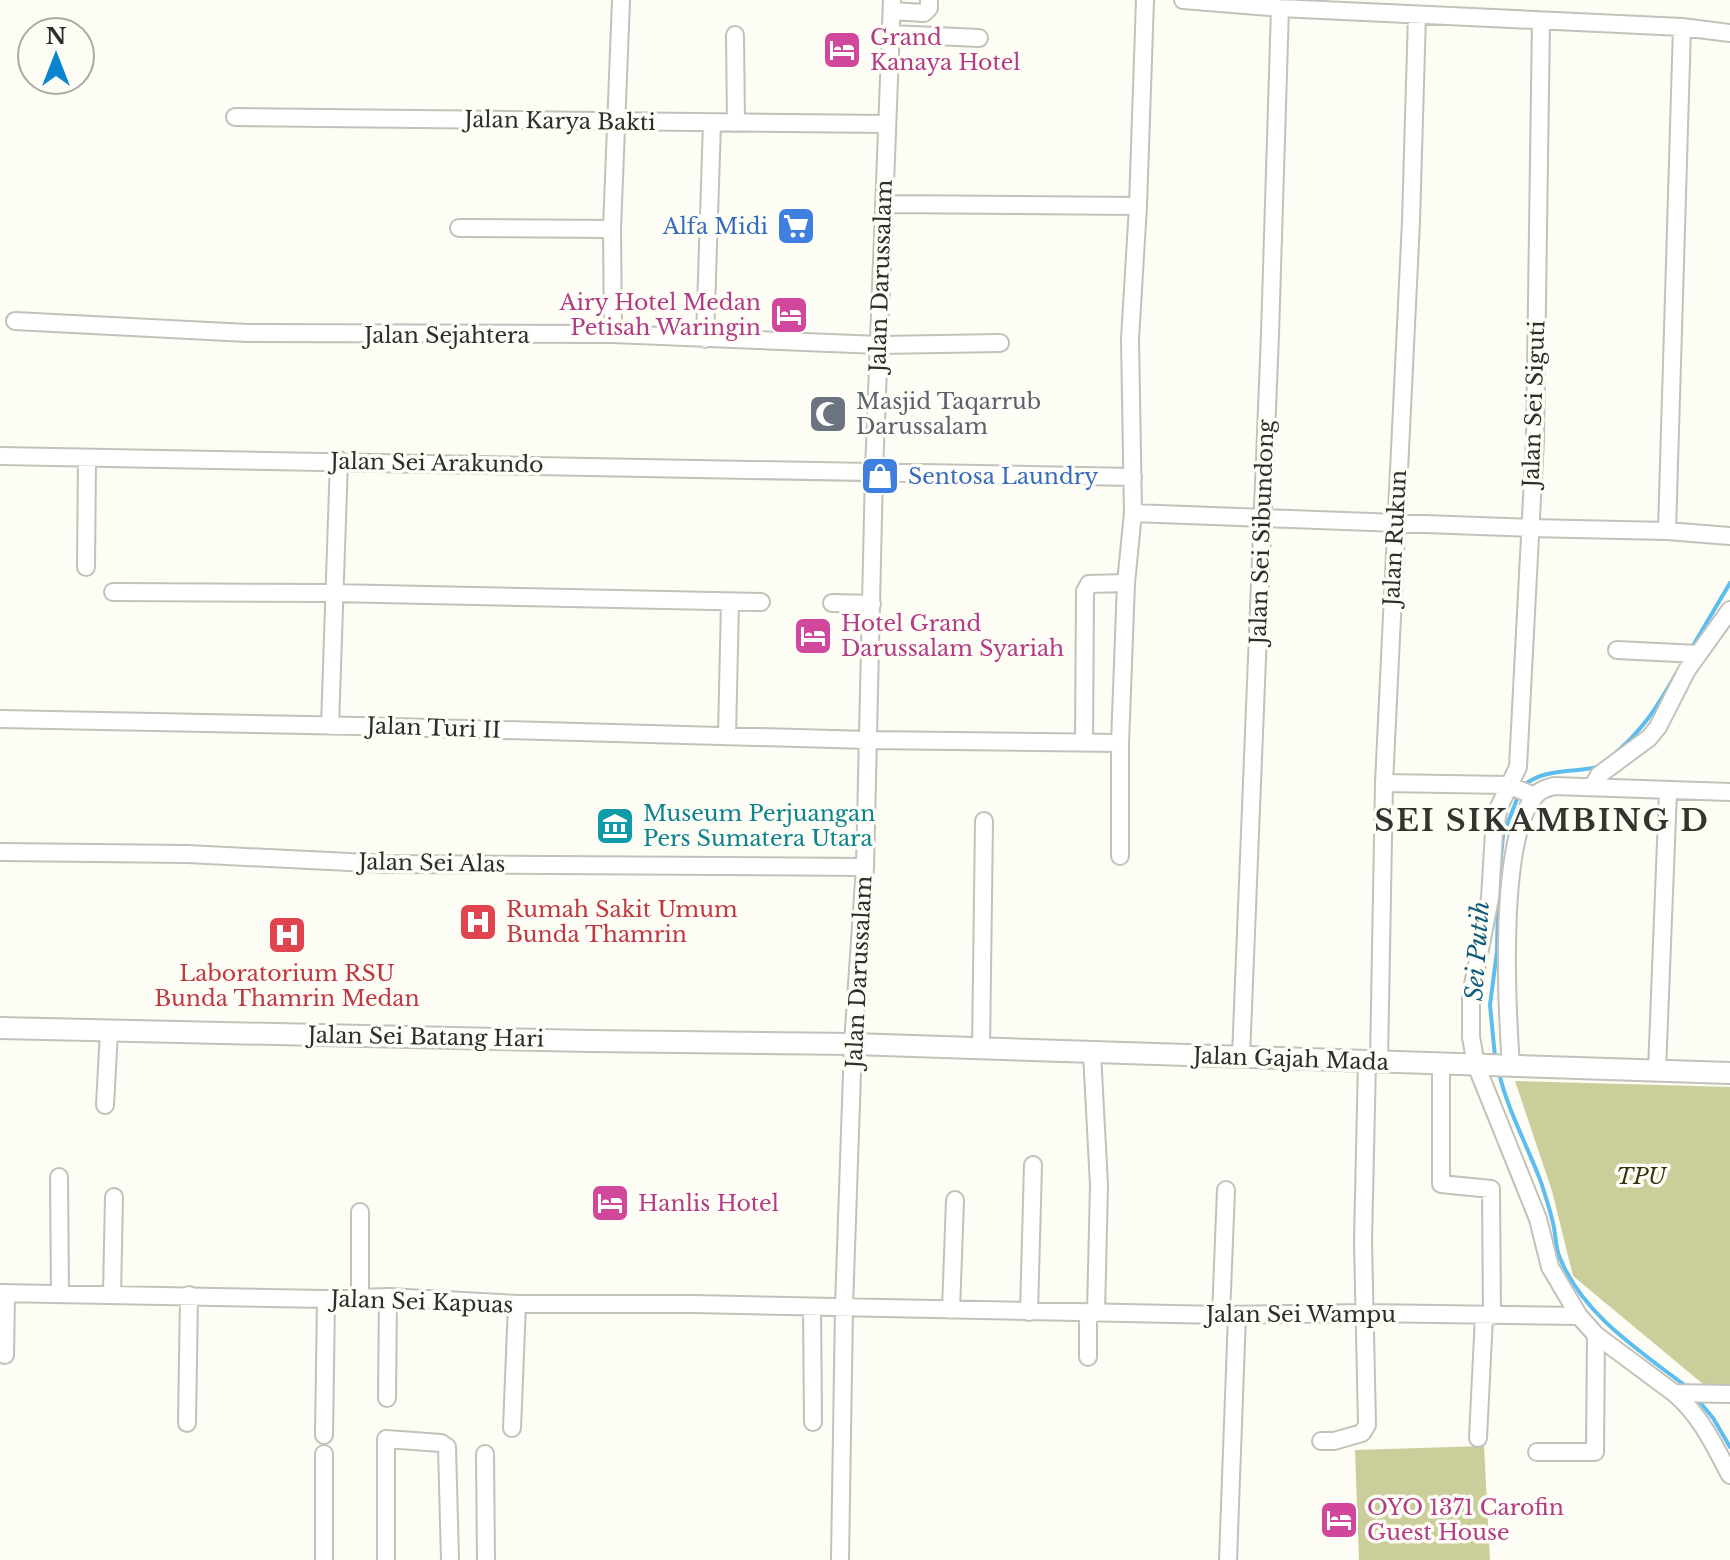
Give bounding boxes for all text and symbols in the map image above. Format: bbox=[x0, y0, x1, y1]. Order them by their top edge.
north arrow bbox=[16, 16, 96, 96]
text: N bbox=[46, 23, 67, 50]
place label: Grand Kanaya Hotel bbox=[870, 24, 1021, 76]
hotel icon: Grand Kanaya Hotel bbox=[821, 29, 863, 71]
street label: Jalan Karya Bakti bbox=[461, 106, 656, 136]
street label: Jalan Darussalam bbox=[864, 179, 898, 376]
supermarket icon: Alfa Midi bbox=[775, 205, 817, 247]
place label: Alfa Midi bbox=[662, 213, 768, 240]
place label: Airy Hotel Medan Petisah Waringin bbox=[559, 289, 761, 341]
hotel icon: Airy Hotel Medan Petisah Waringin bbox=[768, 294, 810, 336]
street label: Jalan Sei Siguti bbox=[1517, 320, 1550, 491]
street label: Jalan Sejahtera bbox=[361, 322, 530, 349]
place label: Masjid Taqarrub Darussalam bbox=[856, 388, 1041, 440]
mosque icon: Masjid Taqarrub Darussalam bbox=[807, 393, 849, 435]
street label: Jalan Sei Sibundong bbox=[1244, 418, 1279, 648]
street label: Jalan Sei Arakundo bbox=[327, 448, 544, 478]
shop icon: Sentosa Laundry bbox=[859, 455, 901, 497]
place label: Sentosa Laundry bbox=[908, 463, 1098, 490]
street label: Jalan Rukun bbox=[1378, 469, 1412, 610]
place label: Hotel Grand Darussalam Syariah bbox=[841, 610, 1064, 662]
hotel icon: Hotel Grand Darussalam Syariah bbox=[792, 615, 834, 657]
street label: Jalan Turi II bbox=[364, 712, 501, 744]
place label: Museum Perjuangan Pers Sumatera Utara bbox=[643, 800, 875, 852]
district label: SEI SIKAMBING D bbox=[1374, 802, 1710, 839]
museum icon: Museum Perjuangan Pers Sumatera Utara bbox=[594, 805, 636, 847]
street label: Jalan Sei Alas bbox=[355, 848, 506, 878]
street label: Jalan Darussalam bbox=[840, 875, 878, 1072]
place label: Rumah Sakit Umum Bunda Thamrin bbox=[506, 896, 738, 948]
water label: Sei Putih bbox=[1459, 900, 1495, 1002]
hospital icon: Rumah Sakit Umum Bunda Thamrin bbox=[457, 901, 499, 943]
hospital icon: Laboratorium RSU Bunda Thamrin Medan bbox=[266, 914, 308, 956]
place label: Laboratorium RSU Bunda Thamrin Medan bbox=[154, 960, 420, 1012]
street label: Jalan Sei Batang Hari bbox=[305, 1021, 545, 1053]
street label: Jalan Gajah Mada bbox=[1190, 1042, 1390, 1076]
park label: TPU bbox=[1616, 1163, 1668, 1190]
hotel icon: Hanlis Hotel bbox=[589, 1182, 631, 1224]
place label: Hanlis Hotel bbox=[638, 1190, 779, 1217]
street label: Jalan Sei Kapuas bbox=[327, 1285, 514, 1319]
street label: Jalan Sei Wampu bbox=[1203, 1301, 1396, 1328]
place label: OYO 1371 Carofin Guest House bbox=[1367, 1494, 1564, 1546]
hotel icon: OYO 1371 Carofin Guest House bbox=[1318, 1499, 1360, 1541]

